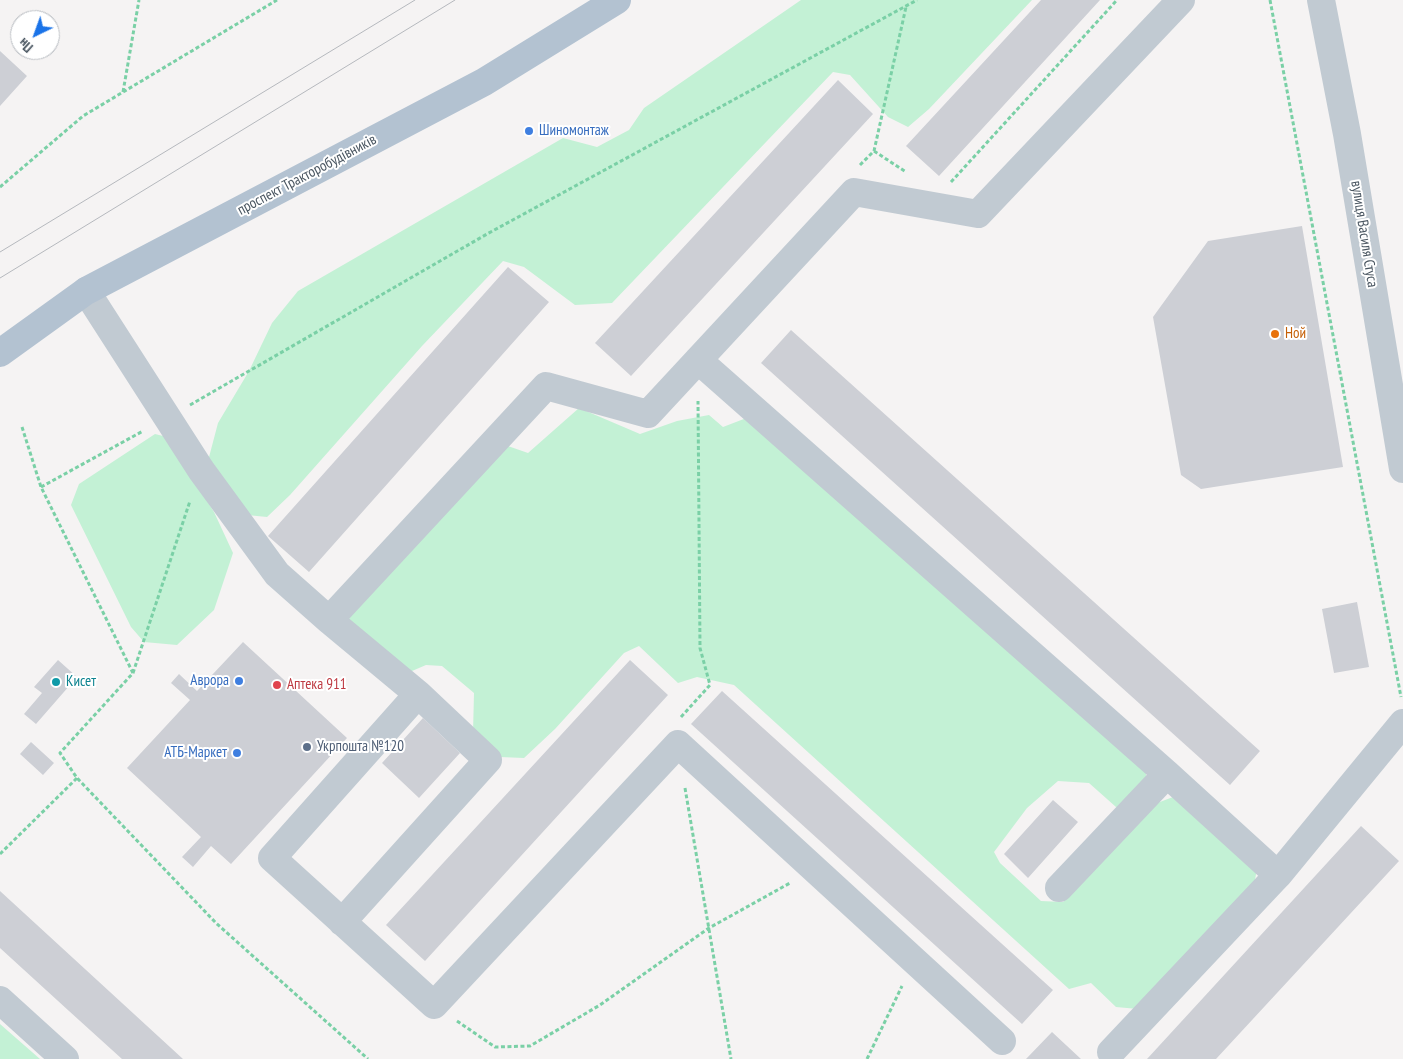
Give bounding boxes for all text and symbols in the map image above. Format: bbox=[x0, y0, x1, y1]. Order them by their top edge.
north arrow bbox=[10, 10, 60, 60]
text: Пн bbox=[15, 34, 37, 57]
place label: Шиномонтаж bbox=[539, 122, 609, 140]
marker: Шиномонтаж bbox=[523, 125, 535, 137]
street label: проспект Тракторобудівників bbox=[234, 131, 380, 219]
street label: вулиця Василя Стуса bbox=[1347, 179, 1381, 289]
place label: Ной bbox=[1285, 325, 1306, 343]
marker: Ной bbox=[1269, 328, 1281, 340]
place label: Аврора bbox=[190, 672, 229, 690]
place label: Кисет bbox=[66, 673, 96, 691]
marker: Аврора bbox=[233, 675, 245, 687]
marker: Кисет bbox=[50, 676, 62, 688]
place label: Аптека 911 bbox=[287, 676, 347, 694]
marker: Аптека 911 bbox=[271, 679, 283, 691]
place label: Укрпошта №120 bbox=[317, 738, 404, 756]
marker: Укрпошта №120 bbox=[301, 741, 313, 753]
place label: АТБ-Маркет bbox=[164, 744, 227, 762]
marker: АТБ-Маркет bbox=[231, 747, 243, 759]

